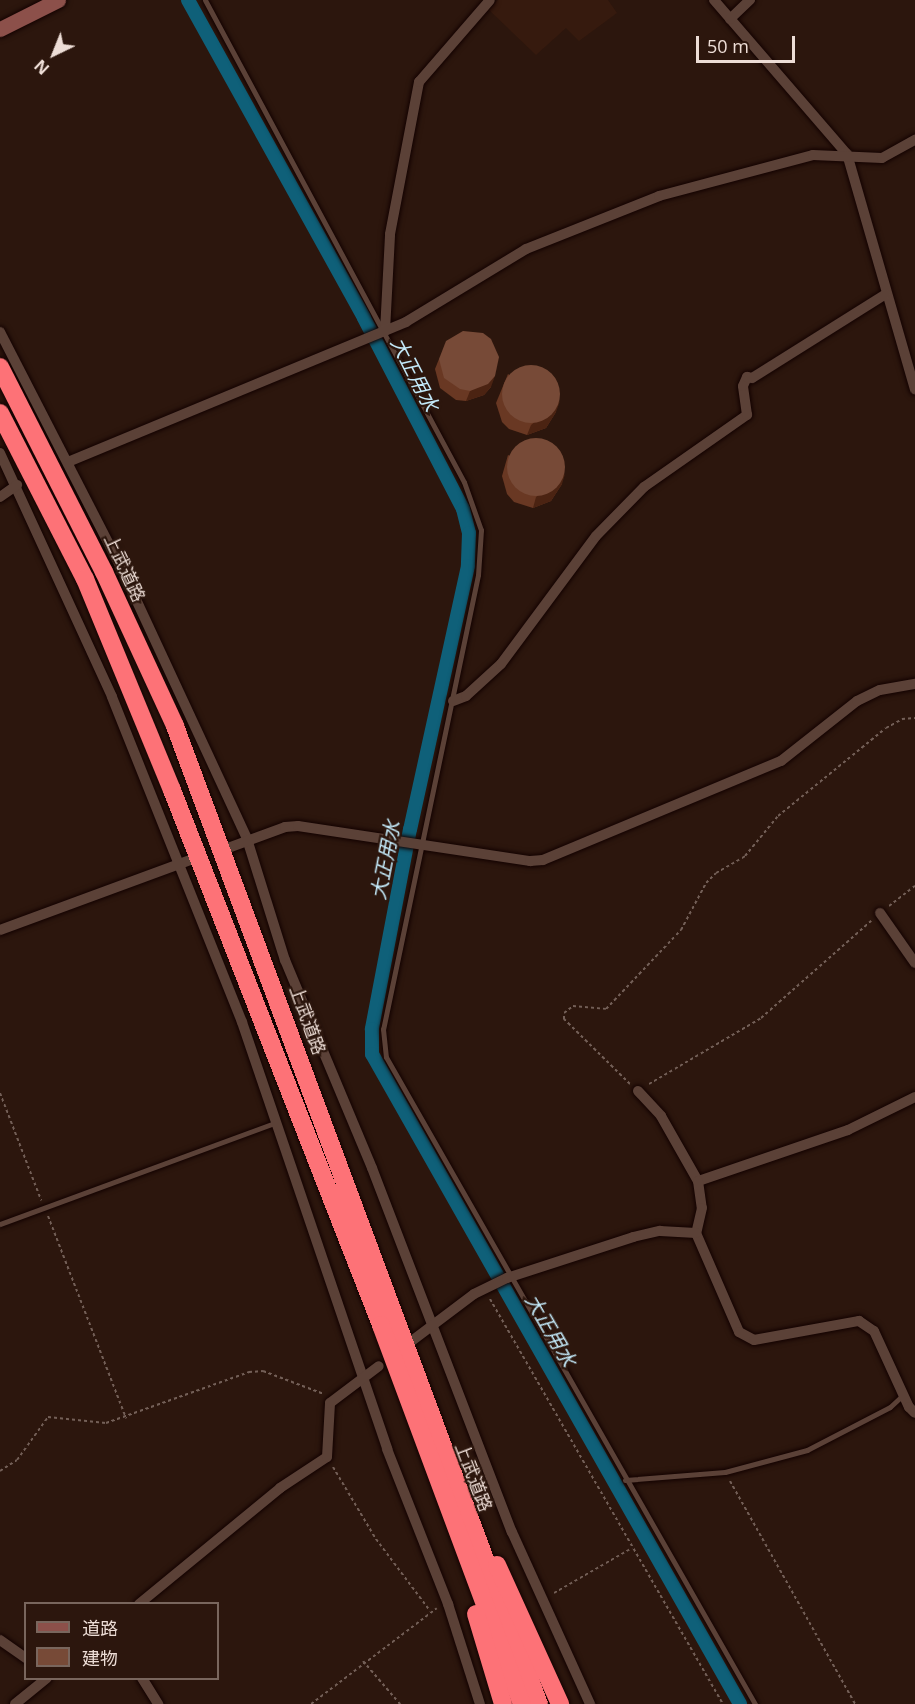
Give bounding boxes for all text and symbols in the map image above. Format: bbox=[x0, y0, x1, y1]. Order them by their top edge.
north arrow bbox=[24, 24, 84, 84]
scale bar bbox=[699, 24, 798, 62]
text: 50 m bbox=[707, 34, 749, 58]
text: N bbox=[29, 55, 54, 80]
water label: 大正用水 bbox=[386, 333, 444, 415]
street label: 上武道路 bbox=[100, 531, 150, 605]
water label: 大正用水 bbox=[366, 818, 404, 902]
street label: 上武道路 bbox=[286, 982, 330, 1058]
water label: 大正用水 bbox=[521, 1289, 581, 1371]
street label: 上武道路 bbox=[451, 1440, 497, 1514]
legend bbox=[24, 1602, 219, 1680]
text: 道路 bbox=[82, 1616, 118, 1640]
text: 建物 bbox=[82, 1646, 118, 1670]

